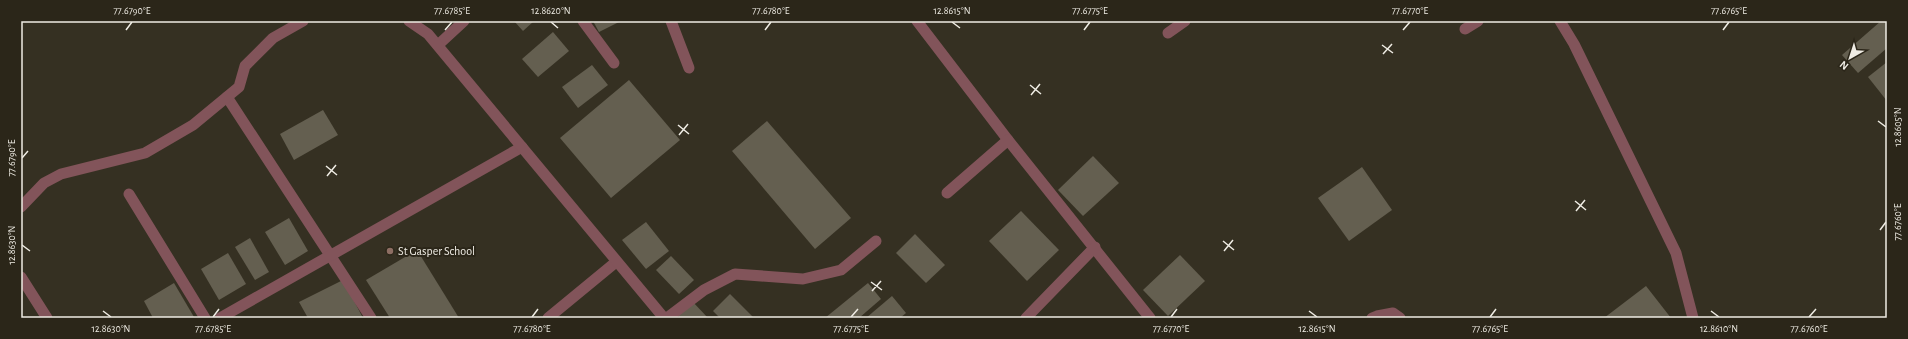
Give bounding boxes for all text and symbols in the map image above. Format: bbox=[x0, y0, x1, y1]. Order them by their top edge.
text: 77.6790°E bbox=[113, 6, 151, 16]
text: 77.6785°E bbox=[434, 6, 470, 16]
text: 12.8620°N bbox=[531, 6, 571, 16]
text: 77.6780°E bbox=[752, 6, 790, 16]
text: 12.8615°N bbox=[933, 6, 971, 16]
text: 77.6775°E bbox=[1072, 6, 1108, 16]
text: 77.6770°E bbox=[1392, 6, 1429, 16]
text: 77.6765°E bbox=[1711, 6, 1747, 16]
north arrow bbox=[1830, 38, 1870, 78]
text: N bbox=[1838, 59, 1850, 72]
text: 12.8605°N bbox=[1893, 108, 1903, 146]
text: 77.6790°E bbox=[7, 139, 17, 177]
text: 77.6760°E bbox=[1893, 203, 1903, 241]
text: 12.8630°N bbox=[7, 226, 17, 264]
place label: St Gasper School bbox=[398, 245, 475, 257]
marker: St Gasper School bbox=[385, 246, 395, 256]
text: 12.8630°N bbox=[92, 324, 130, 334]
text: 77.6785°E bbox=[195, 324, 231, 334]
text: 77.6780°E bbox=[513, 324, 551, 334]
text: 77.6775°E bbox=[833, 324, 869, 334]
text: 77.6770°E bbox=[1153, 324, 1190, 334]
text: 12.8615°N bbox=[1298, 324, 1336, 334]
text: 77.6765°E bbox=[1472, 324, 1508, 334]
text: 12.8610°N bbox=[1700, 324, 1738, 334]
text: 77.6760°E bbox=[1790, 324, 1828, 334]

